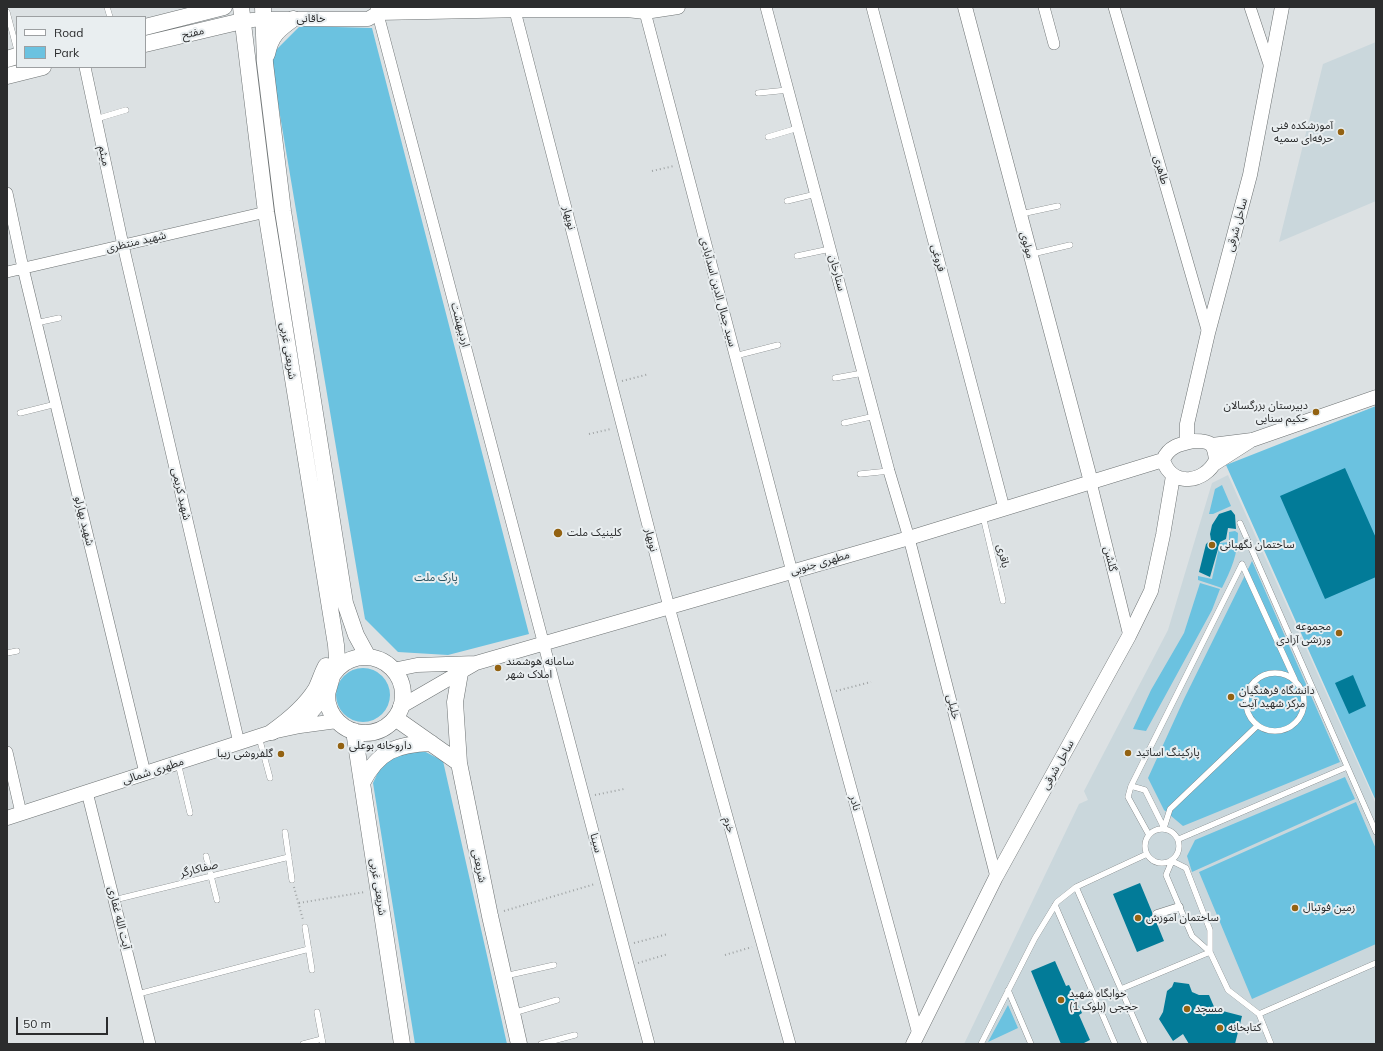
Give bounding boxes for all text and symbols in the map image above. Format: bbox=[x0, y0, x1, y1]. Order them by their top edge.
street label: خاقانی bbox=[297, 12, 325, 26]
legend bbox=[16, 16, 146, 68]
street label: مفتح bbox=[181, 24, 205, 42]
text: Road bbox=[54, 25, 83, 40]
text: Park bbox=[54, 45, 79, 60]
place label: آموزشکده فنی حرفه‌ای سمیه bbox=[1272, 119, 1333, 145]
marker: آموزشکده فنی حرفه‌ای سمیه bbox=[1336, 127, 1346, 137]
street label: میثم bbox=[95, 145, 113, 167]
street label: طاهری bbox=[1151, 154, 1171, 186]
street label: ساحل شرقی bbox=[1224, 197, 1250, 253]
street label: نوبهار bbox=[560, 205, 578, 231]
street label: شهید منتظری bbox=[105, 229, 167, 255]
street label: مولوی bbox=[1017, 230, 1037, 260]
street label: سید جمال الدین اسدآبادی bbox=[697, 236, 739, 348]
street label: فروغی bbox=[928, 243, 948, 273]
street label: ستارخان bbox=[826, 254, 848, 292]
street label: اردیبهشت bbox=[448, 301, 472, 349]
street label: شریعتی غربی bbox=[277, 322, 299, 380]
place label: دبیرستان بزرگسالان حکیم سنایی bbox=[1223, 399, 1308, 425]
marker: دبیرستان بزرگسالان حکیم سنایی bbox=[1311, 407, 1321, 417]
street label: شهید کریمی bbox=[169, 467, 193, 521]
street label: شهید بهارلو bbox=[71, 495, 97, 547]
place label: کلینیک ملت bbox=[567, 526, 622, 540]
marker: کلینیک ملت bbox=[552, 527, 564, 539]
street label: نوبهار bbox=[642, 527, 660, 553]
place label: ساختمان نگهبانی bbox=[1220, 538, 1295, 552]
marker: ساختمان نگهبانی bbox=[1207, 540, 1217, 550]
street label: باقری bbox=[994, 543, 1012, 569]
street label: گلشن bbox=[1101, 545, 1119, 573]
street label: مطهری جنوبی bbox=[789, 548, 851, 578]
park label: پارک ملت bbox=[414, 571, 458, 585]
place label: مجموعه ورزشی آزادی bbox=[1276, 620, 1331, 646]
marker: مجموعه ورزشی آزادی bbox=[1334, 628, 1344, 638]
place label: سامانه هوشمند املاک شهر bbox=[506, 655, 574, 681]
marker: سامانه هوشمند املاک شهر bbox=[493, 663, 503, 673]
place label: دانشگاه فرهنگیان مرکز شهید آیت bbox=[1239, 684, 1315, 710]
marker: دانشگاه فرهنگیان مرکز شهید آیت bbox=[1226, 692, 1236, 702]
street label: خلیلی bbox=[944, 693, 962, 721]
street label: ساحل شرقی bbox=[1039, 738, 1077, 792]
place label: داروخانه بوعلی bbox=[349, 739, 412, 753]
marker: داروخانه بوعلی bbox=[336, 741, 346, 751]
place label: پارکینگ اساتید bbox=[1136, 746, 1200, 760]
place label: گلفروشی زیبا bbox=[217, 747, 273, 761]
marker: پارکینگ اساتید bbox=[1123, 748, 1133, 758]
marker: گلفروشی زیبا bbox=[276, 749, 286, 759]
street label: مطهری شمالی bbox=[121, 755, 185, 787]
street label: نادر bbox=[847, 794, 863, 812]
street label: خرم bbox=[720, 816, 738, 834]
street label: سینا bbox=[587, 832, 605, 854]
street label: شریعتی bbox=[469, 848, 489, 884]
street label: صفاکارگر bbox=[179, 858, 219, 880]
street label: شریعتی غربی bbox=[367, 858, 389, 916]
street label: آیت الله غفاری bbox=[105, 885, 133, 951]
place label: زمین فوتبال bbox=[1303, 901, 1355, 915]
marker: زمین فوتبال bbox=[1290, 903, 1300, 913]
place label: ساختمان آموزش bbox=[1146, 911, 1219, 925]
marker: ساختمان آموزش bbox=[1133, 913, 1143, 923]
place label: خوابگاه شهید حججی (بلوک 1) bbox=[1069, 987, 1138, 1013]
marker: خوابگاه شهید حججی (بلوک 1) bbox=[1056, 995, 1066, 1005]
place label: مسجد bbox=[1195, 1002, 1223, 1016]
marker: مسجد bbox=[1182, 1004, 1192, 1014]
scale bar bbox=[18, 1009, 110, 1035]
text: 50 m bbox=[23, 1016, 51, 1031]
place label: کتابخانه bbox=[1228, 1021, 1261, 1035]
marker: کتابخانه bbox=[1215, 1023, 1225, 1033]

